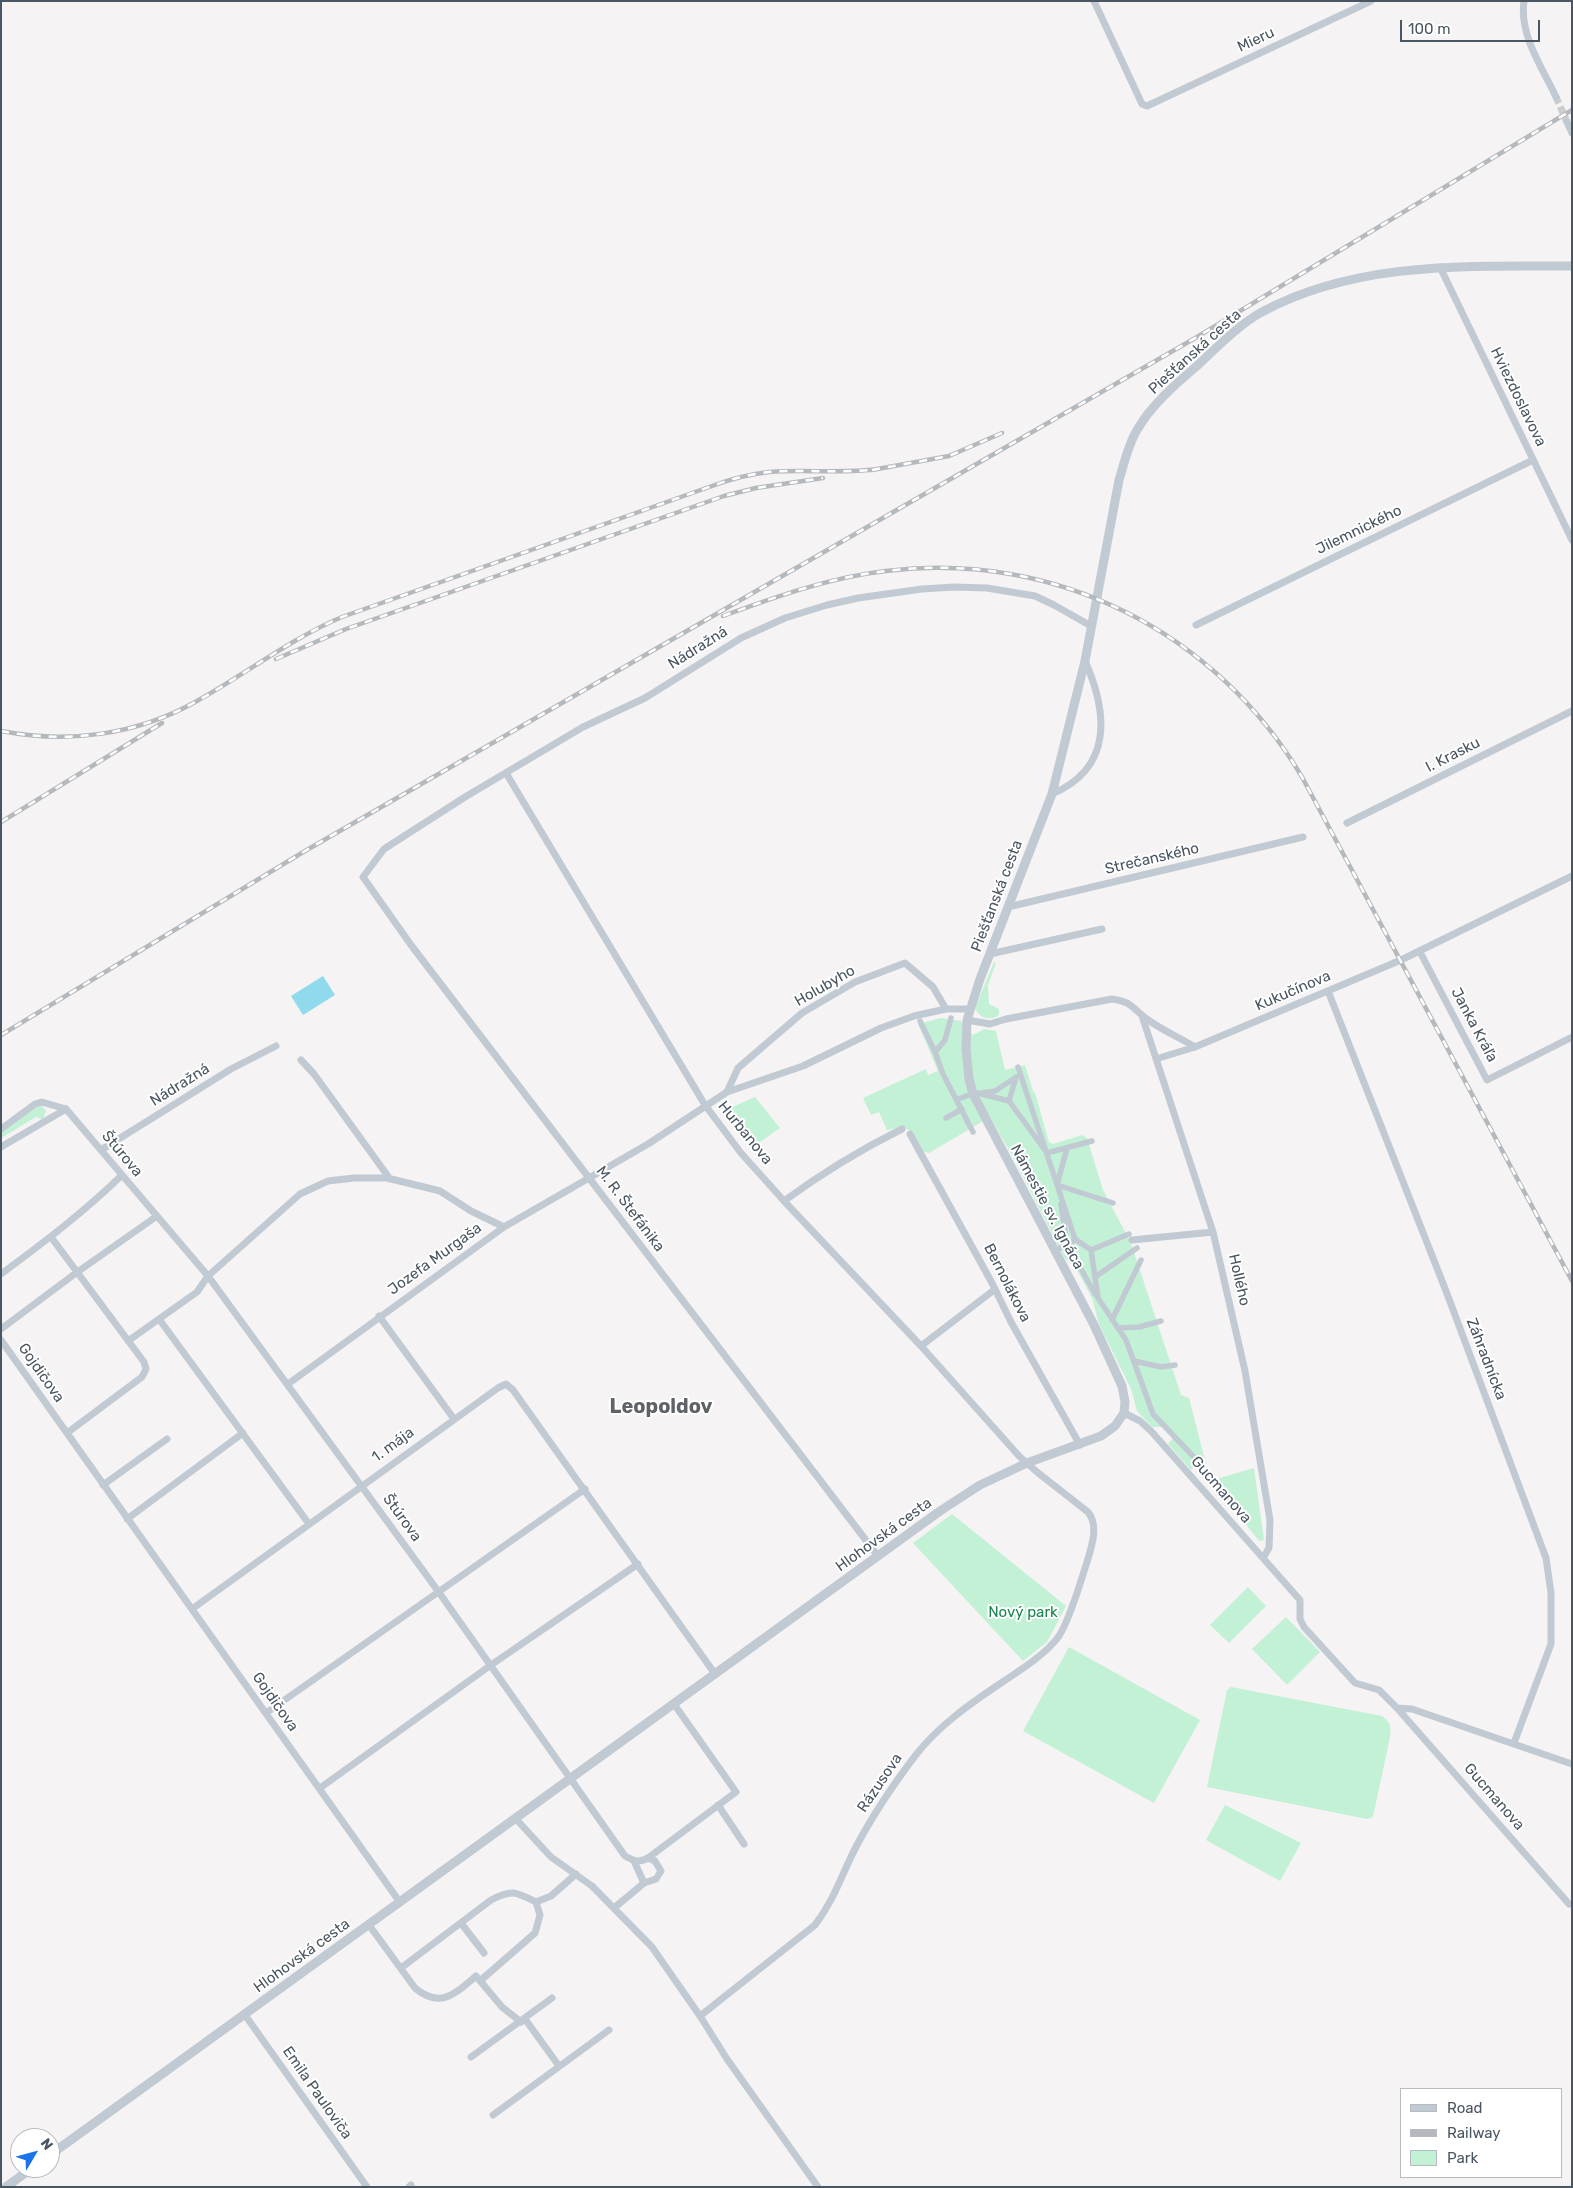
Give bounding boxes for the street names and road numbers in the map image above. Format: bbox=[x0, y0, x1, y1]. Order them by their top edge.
street label: Mieru bbox=[1235, 24, 1277, 56]
street label: Piešťanská cesta bbox=[1145, 306, 1245, 398]
street label: Hviezdoslavova bbox=[1486, 344, 1550, 450]
street label: Jilemnického bbox=[1313, 502, 1405, 558]
street label: Nádražná bbox=[665, 623, 731, 673]
street label: I. Krasku bbox=[1423, 734, 1483, 776]
street label: Piešťanská cesta bbox=[967, 838, 1027, 954]
street label: Strečanského bbox=[1103, 839, 1201, 879]
street label: Holubyho bbox=[792, 962, 858, 1010]
street label: Kukučínova bbox=[1253, 967, 1333, 1015]
street label: Janka Kráľa bbox=[1447, 985, 1501, 1065]
street label: Nádražná bbox=[147, 1060, 213, 1110]
street label: Hurbanova bbox=[714, 1098, 776, 1168]
street label: Štúrova bbox=[98, 1127, 146, 1181]
street label: Námestie sv. Ignáca bbox=[1006, 1141, 1088, 1273]
street label: M. R. Štefánika bbox=[592, 1163, 668, 1255]
street label: Jozefa Murgaša bbox=[385, 1219, 485, 1299]
street label: Bernolákova bbox=[980, 1241, 1034, 1325]
street label: Hollého bbox=[1224, 1252, 1254, 1308]
street label: Záhradnícka bbox=[1462, 1316, 1510, 1402]
street label: Gojdičova bbox=[14, 1340, 68, 1406]
street label: 1. mája bbox=[368, 1424, 418, 1466]
street label: Gucmanova bbox=[1187, 1453, 1255, 1527]
street label: Štúrova bbox=[379, 1491, 425, 1545]
street label: Hlohovská cesta bbox=[833, 1494, 935, 1576]
street label: Gojdičova bbox=[248, 1669, 302, 1735]
street label: Rázusova bbox=[854, 1750, 906, 1816]
street label: Gucmanova bbox=[1460, 1760, 1528, 1834]
street label: Hlohovská cesta bbox=[251, 1915, 353, 1997]
street label: Emila Pauloviča bbox=[278, 2043, 356, 2143]

